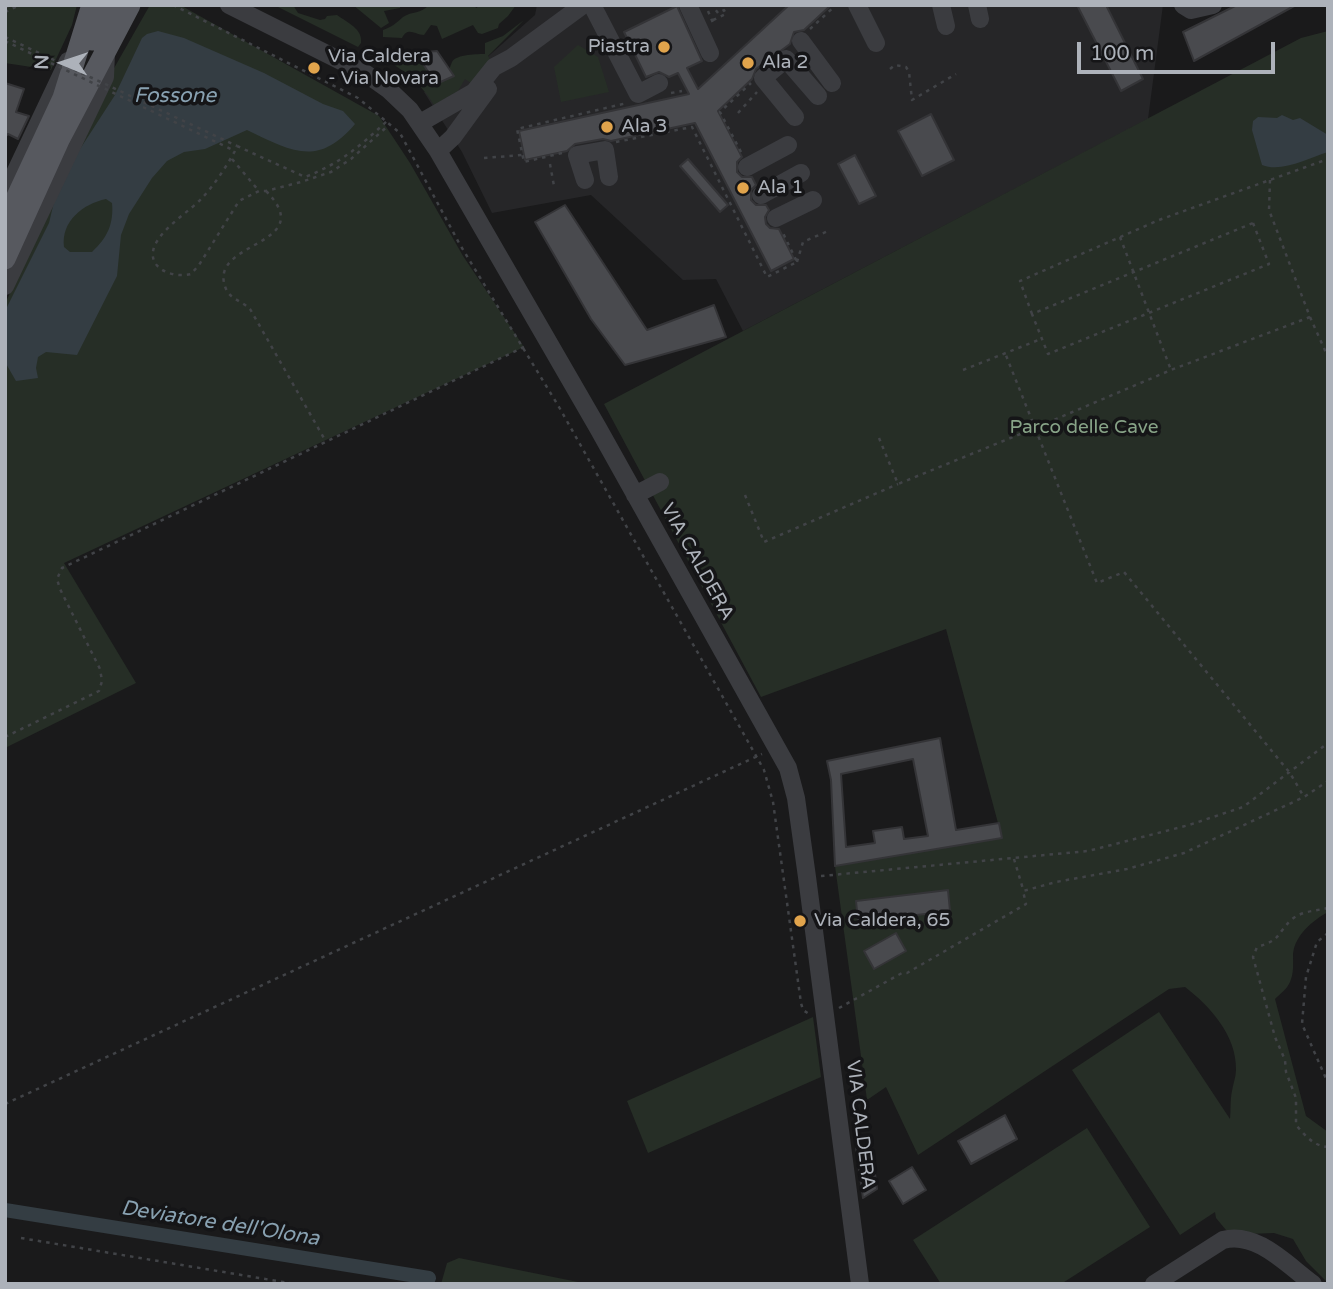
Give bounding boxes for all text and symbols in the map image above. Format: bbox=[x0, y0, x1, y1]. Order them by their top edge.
north arrow bbox=[28, 28, 98, 98]
scale bar bbox=[1081, 28, 1279, 72]
place label: Piastra bbox=[588, 36, 650, 58]
marker: Piastra bbox=[656, 39, 672, 55]
text: 100 m bbox=[1090, 41, 1154, 66]
place label: Via Caldera - Via Novara bbox=[328, 46, 439, 90]
place label: Ala 2 bbox=[762, 52, 808, 74]
text: N bbox=[31, 54, 53, 70]
marker: Ala 2 bbox=[740, 55, 756, 71]
marker: Via Caldera - Via Novara bbox=[306, 60, 322, 76]
water label: Fossone bbox=[134, 83, 216, 109]
place label: Ala 3 bbox=[621, 116, 667, 138]
marker: Ala 3 bbox=[599, 119, 615, 135]
place label: Ala 1 bbox=[757, 177, 803, 199]
marker: Ala 1 bbox=[735, 180, 751, 196]
park label: Parco delle Cave bbox=[1010, 417, 1158, 439]
street label: VIA CALDERA bbox=[655, 500, 739, 624]
place label: Via Caldera, 65 bbox=[814, 910, 950, 932]
marker: Via Caldera, 65 bbox=[792, 913, 808, 929]
street label: VIA CALDERA bbox=[841, 1059, 879, 1191]
water label: Deviatore dell'Olona bbox=[119, 1196, 321, 1252]

